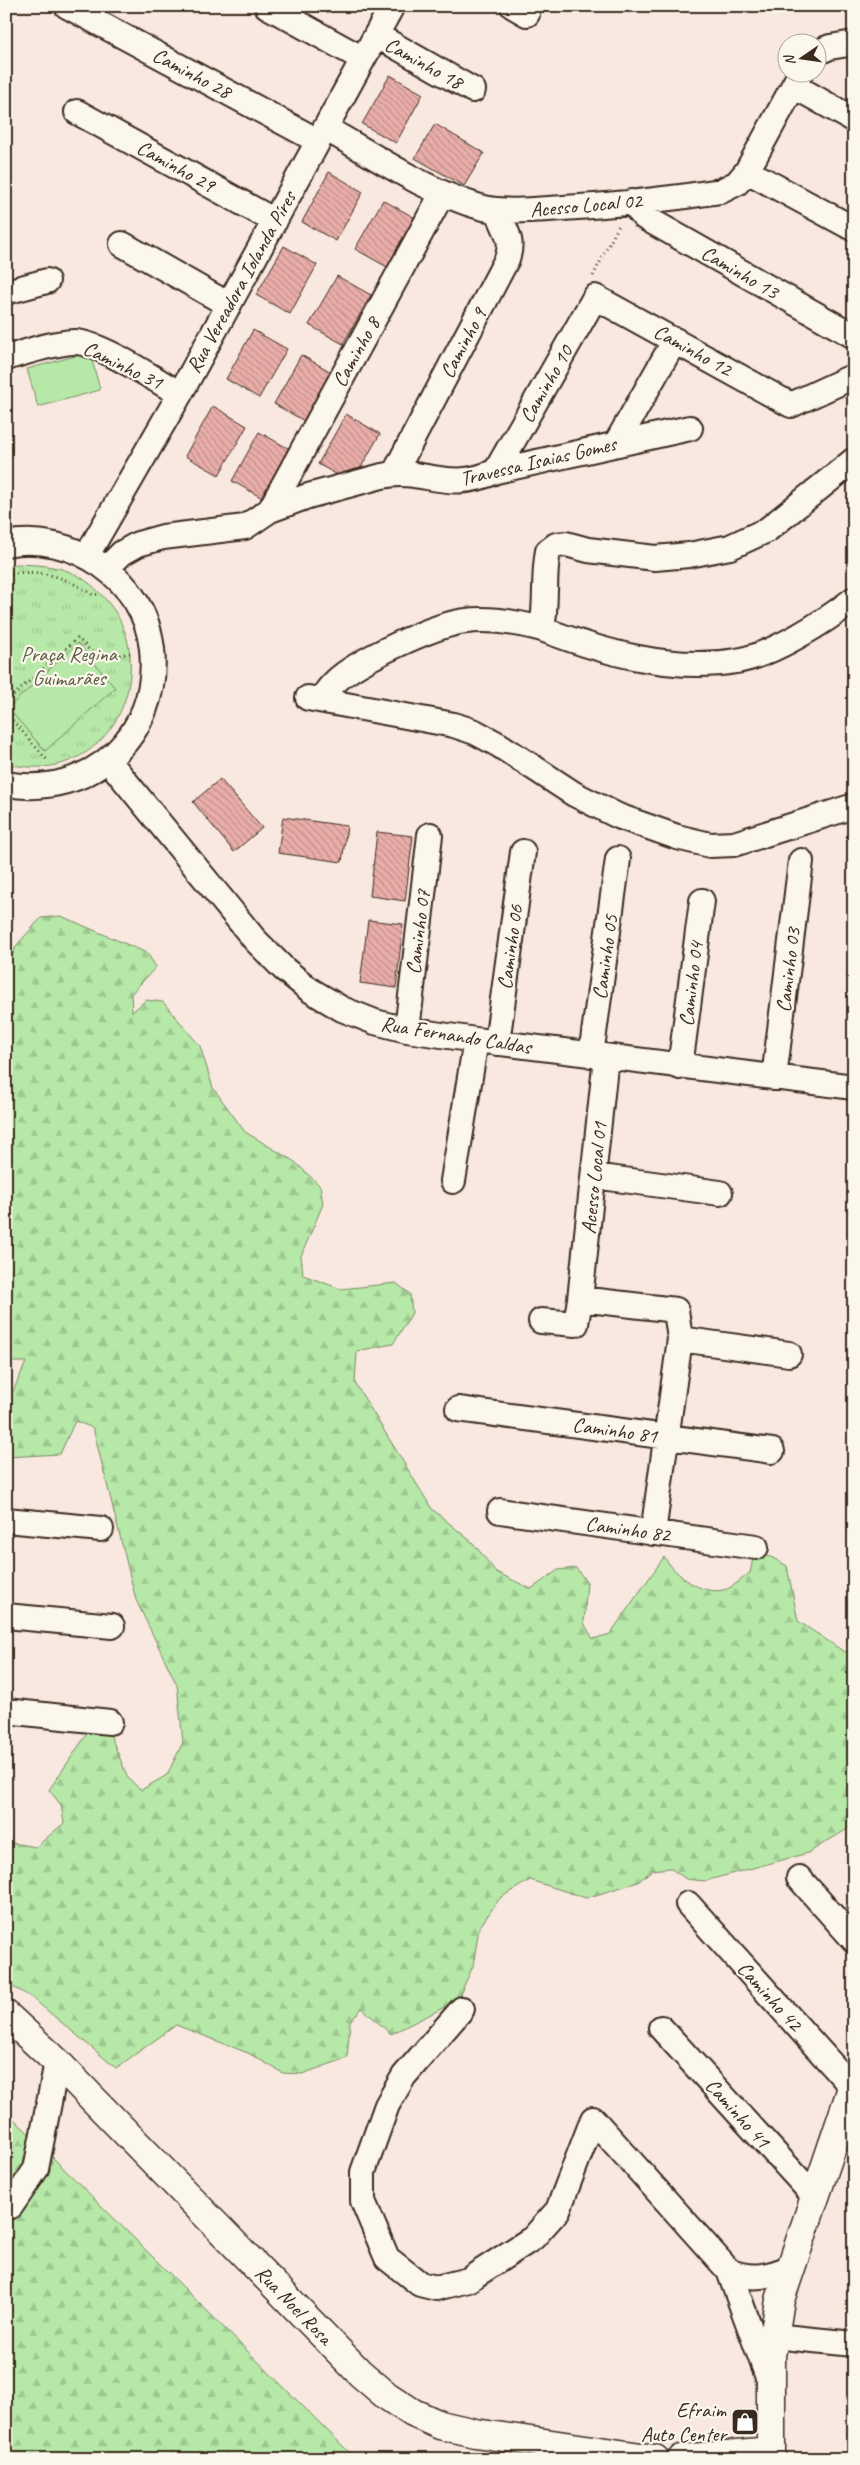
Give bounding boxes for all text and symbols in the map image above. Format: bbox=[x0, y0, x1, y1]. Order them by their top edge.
street label: Caminho 18 bbox=[380, 31, 470, 96]
north arrow bbox=[778, 32, 828, 82]
street label: Caminho 28 bbox=[148, 42, 238, 106]
text: N bbox=[780, 52, 799, 67]
street label: Caminho 29 bbox=[132, 134, 221, 199]
street label: Rua Vereadora Iolanda Píres bbox=[180, 185, 303, 377]
street label: Acesso Local 02 bbox=[529, 187, 645, 223]
street label: Caminho 13 bbox=[697, 239, 785, 305]
street label: Caminho 9 bbox=[434, 302, 493, 383]
street label: Caminho 8 bbox=[326, 310, 387, 391]
street label: Caminho 12 bbox=[649, 318, 738, 383]
street label: Caminho 31 bbox=[79, 335, 168, 396]
street label: Caminho 10 bbox=[513, 339, 579, 427]
street label: Travessa Isaias Gomes bbox=[457, 430, 620, 492]
park label: Praça Regina Guimarães bbox=[21, 641, 119, 691]
street label: Caminho 07 bbox=[400, 887, 436, 976]
street label: Caminho 06 bbox=[491, 902, 529, 991]
street label: Caminho 05 bbox=[586, 911, 624, 1001]
street label: Caminho 03 bbox=[770, 925, 806, 1014]
street label: Caminho 04 bbox=[673, 938, 709, 1028]
street label: Rua Fernando Caldas bbox=[379, 1010, 535, 1060]
street label: Acesso Local 01 bbox=[575, 1119, 613, 1235]
street label: Caminho 81 bbox=[571, 1411, 661, 1449]
street label: Caminho 82 bbox=[584, 1510, 674, 1548]
street label: Caminho 42 bbox=[732, 1956, 809, 2037]
street label: Caminho 41 bbox=[700, 2073, 777, 2154]
street label: Rua Noel Rosa bbox=[250, 2260, 340, 2352]
place label: Efraim Auto Center bbox=[641, 2397, 728, 2447]
shop icon: Efraim Auto Center bbox=[730, 2407, 760, 2437]

